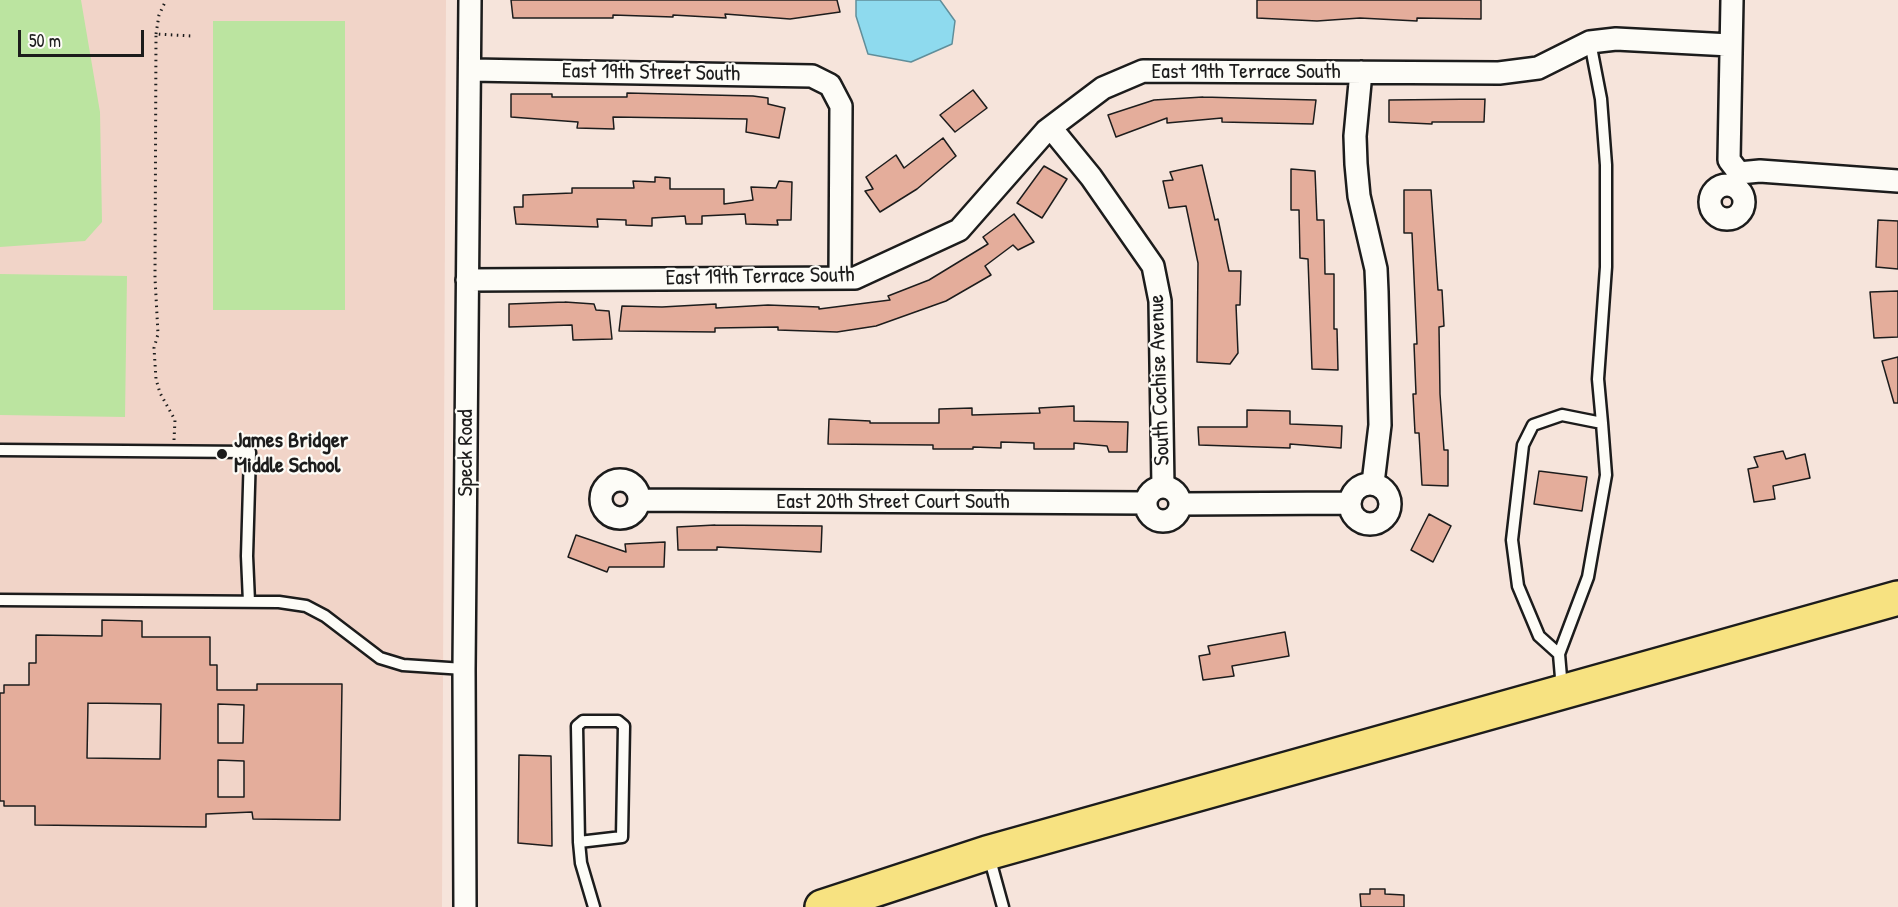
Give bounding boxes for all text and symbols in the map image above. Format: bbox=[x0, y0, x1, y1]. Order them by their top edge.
scale bar bbox=[21, 18, 147, 56]
text: 50 m bbox=[29, 28, 61, 53]
street label: East 19th Street South bbox=[562, 58, 740, 88]
street label: East 19th Terrace South bbox=[1152, 59, 1340, 85]
street label: East 19th Terrace South bbox=[665, 262, 855, 292]
street label: South Cochise Avenue bbox=[1144, 294, 1176, 466]
street label: Speck Road bbox=[453, 409, 479, 497]
place label: James Bridger Middle School bbox=[234, 428, 348, 480]
marker: James Bridger Middle School bbox=[215, 447, 229, 461]
street label: East 20th Street Court South bbox=[776, 489, 1010, 515]

